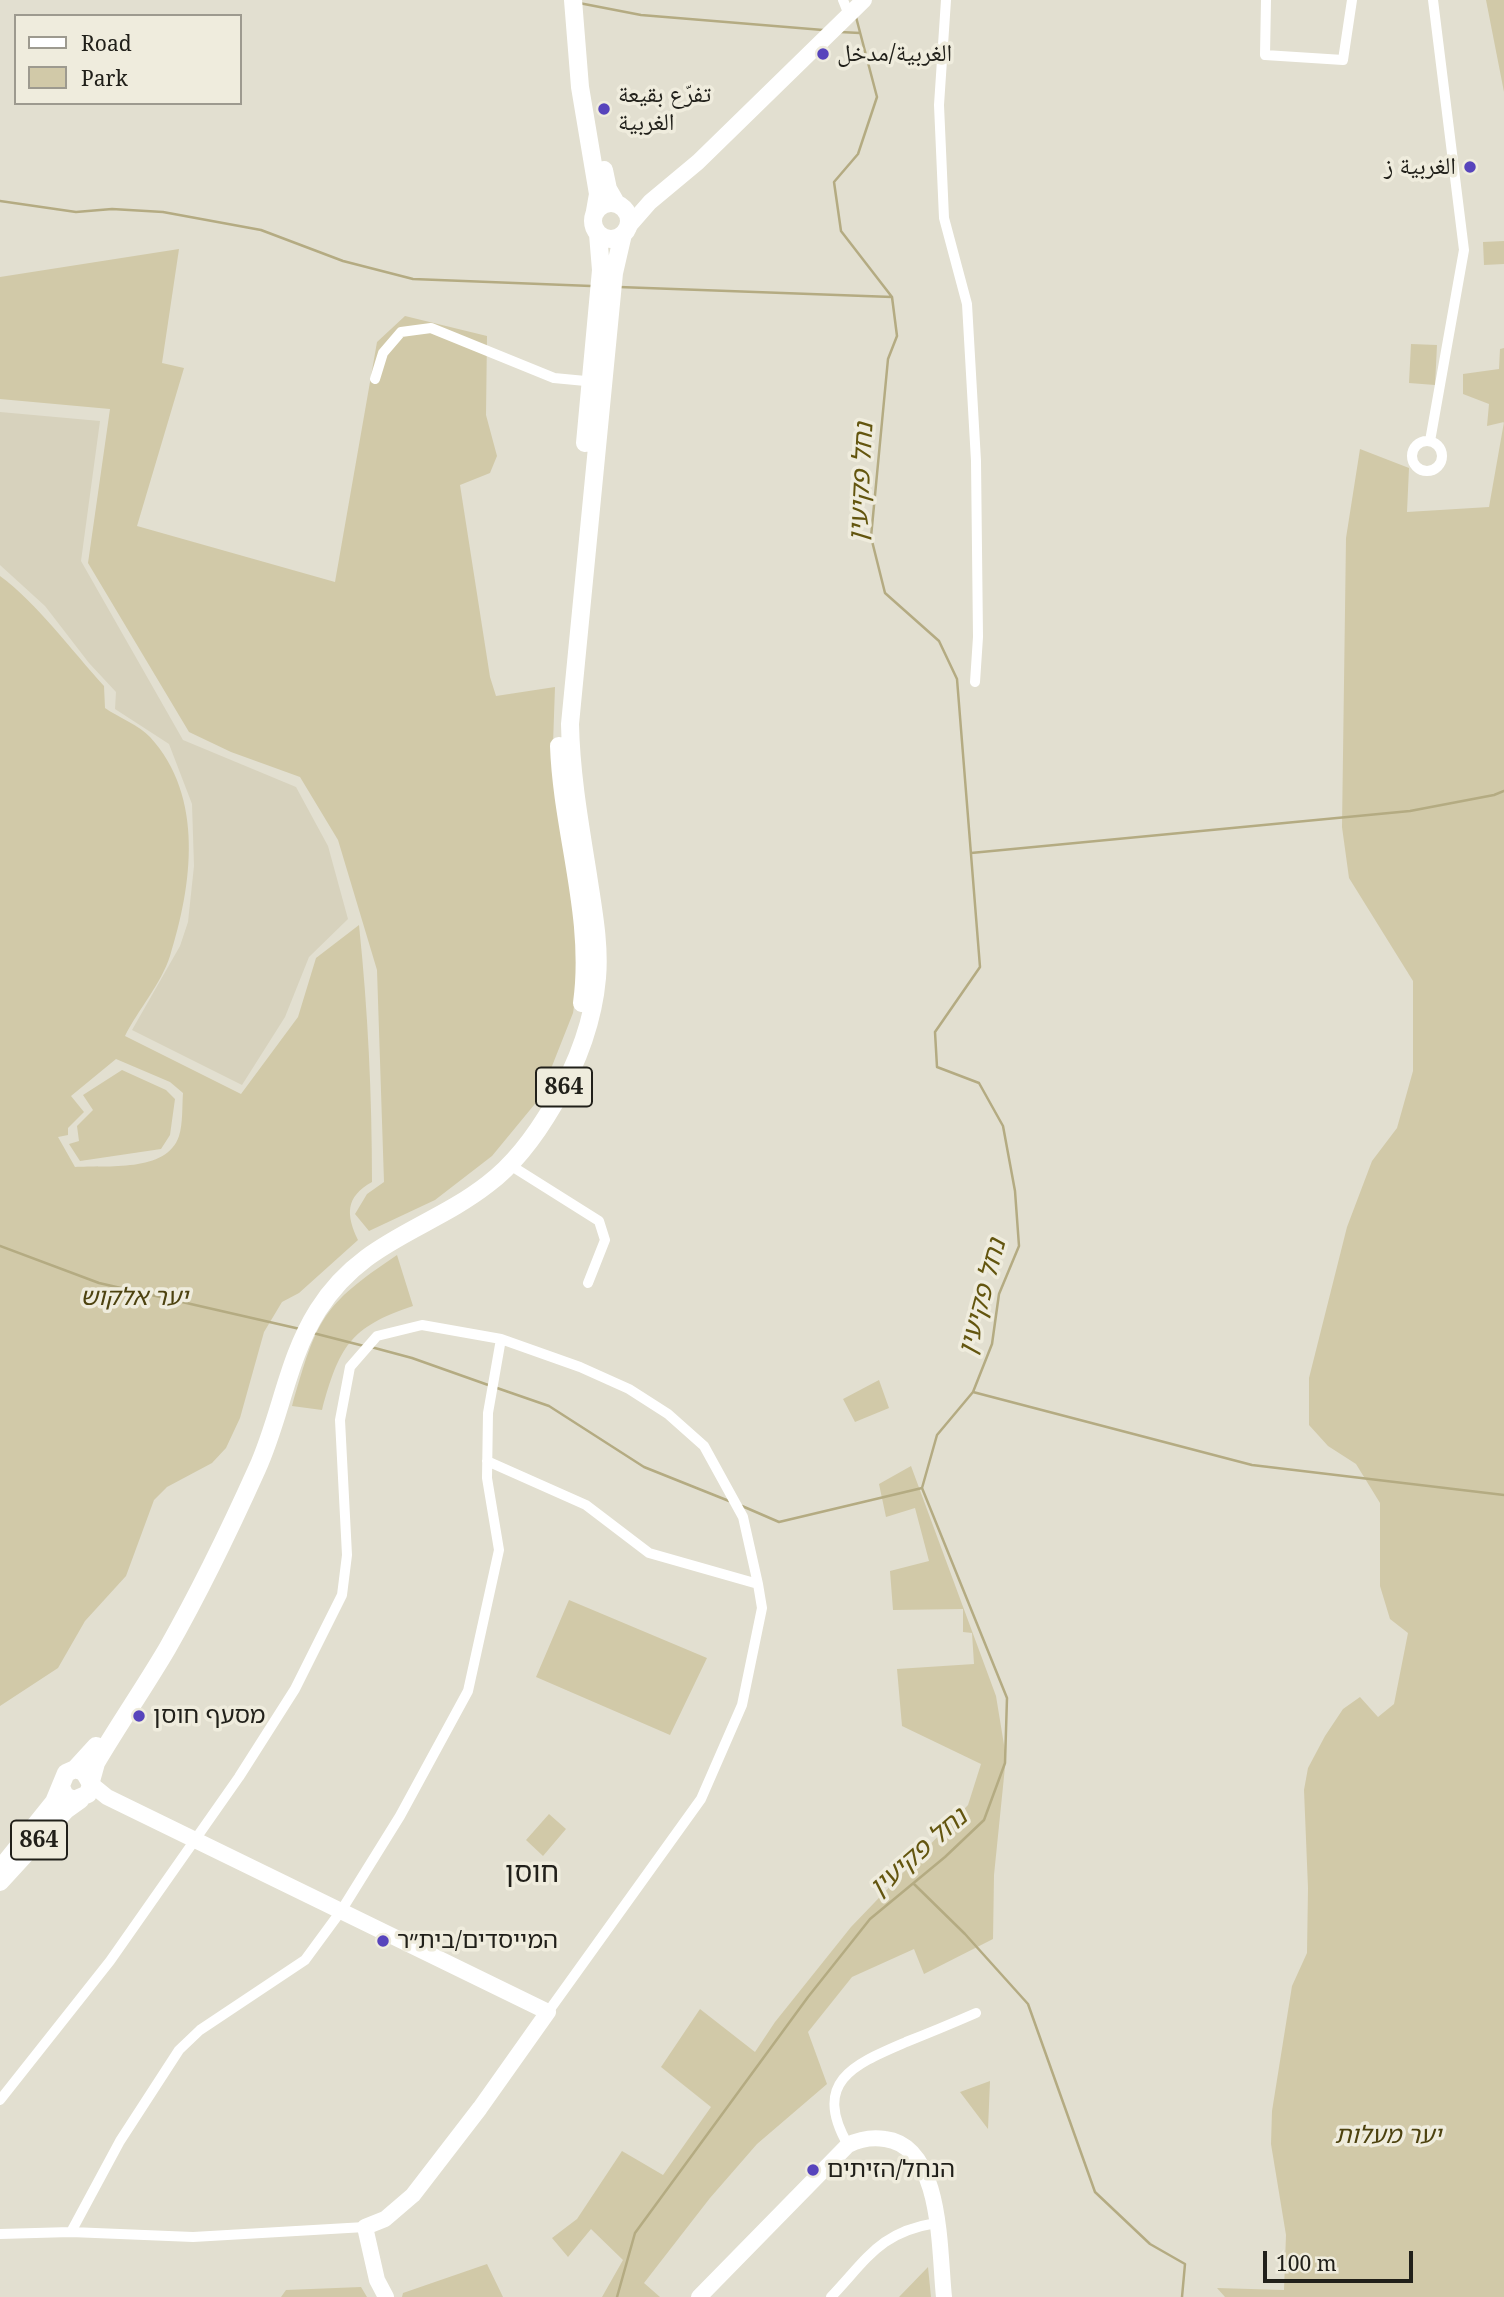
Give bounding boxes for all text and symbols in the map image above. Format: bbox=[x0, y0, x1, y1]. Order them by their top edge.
legend bbox=[14, 14, 242, 105]
text: Road bbox=[81, 29, 132, 57]
place label: الغربية/مدخل bbox=[837, 40, 952, 68]
marker: الغربية/مدخل bbox=[815, 46, 831, 62]
text: Park bbox=[81, 64, 128, 92]
place label: تفرّع بقيعة الغربية bbox=[618, 81, 711, 137]
marker: تفرّع بقيعة الغربية bbox=[596, 101, 612, 117]
place label: الغربية ز bbox=[1384, 153, 1456, 181]
marker: الغربية ز bbox=[1462, 159, 1478, 175]
water label: נחל פקיעין bbox=[843, 422, 881, 542]
road number: 864 bbox=[536, 1068, 592, 1106]
water label: נחל פקיעין bbox=[953, 1236, 1013, 1358]
park label: יער אלקוש bbox=[80, 1284, 188, 1312]
place label: מסעף חוסן bbox=[153, 1702, 265, 1730]
marker: מסעף חוסן bbox=[131, 1708, 147, 1724]
water label: נחל פקיעין bbox=[864, 1802, 974, 1904]
road number: 864 bbox=[11, 1820, 67, 1859]
district label: חוסן bbox=[505, 1857, 559, 1891]
place label: המייסדים/בית״ר bbox=[397, 1927, 558, 1955]
marker: המייסדים/בית״ר bbox=[375, 1933, 391, 1949]
park label: יער מעלות bbox=[1335, 2122, 1441, 2150]
place label: הנחל/הזיתים bbox=[827, 2156, 955, 2184]
marker: הנחל/הזיתים bbox=[805, 2162, 821, 2178]
scale bar bbox=[1266, 2238, 1416, 2282]
text: 100 m bbox=[1276, 2249, 1337, 2277]

